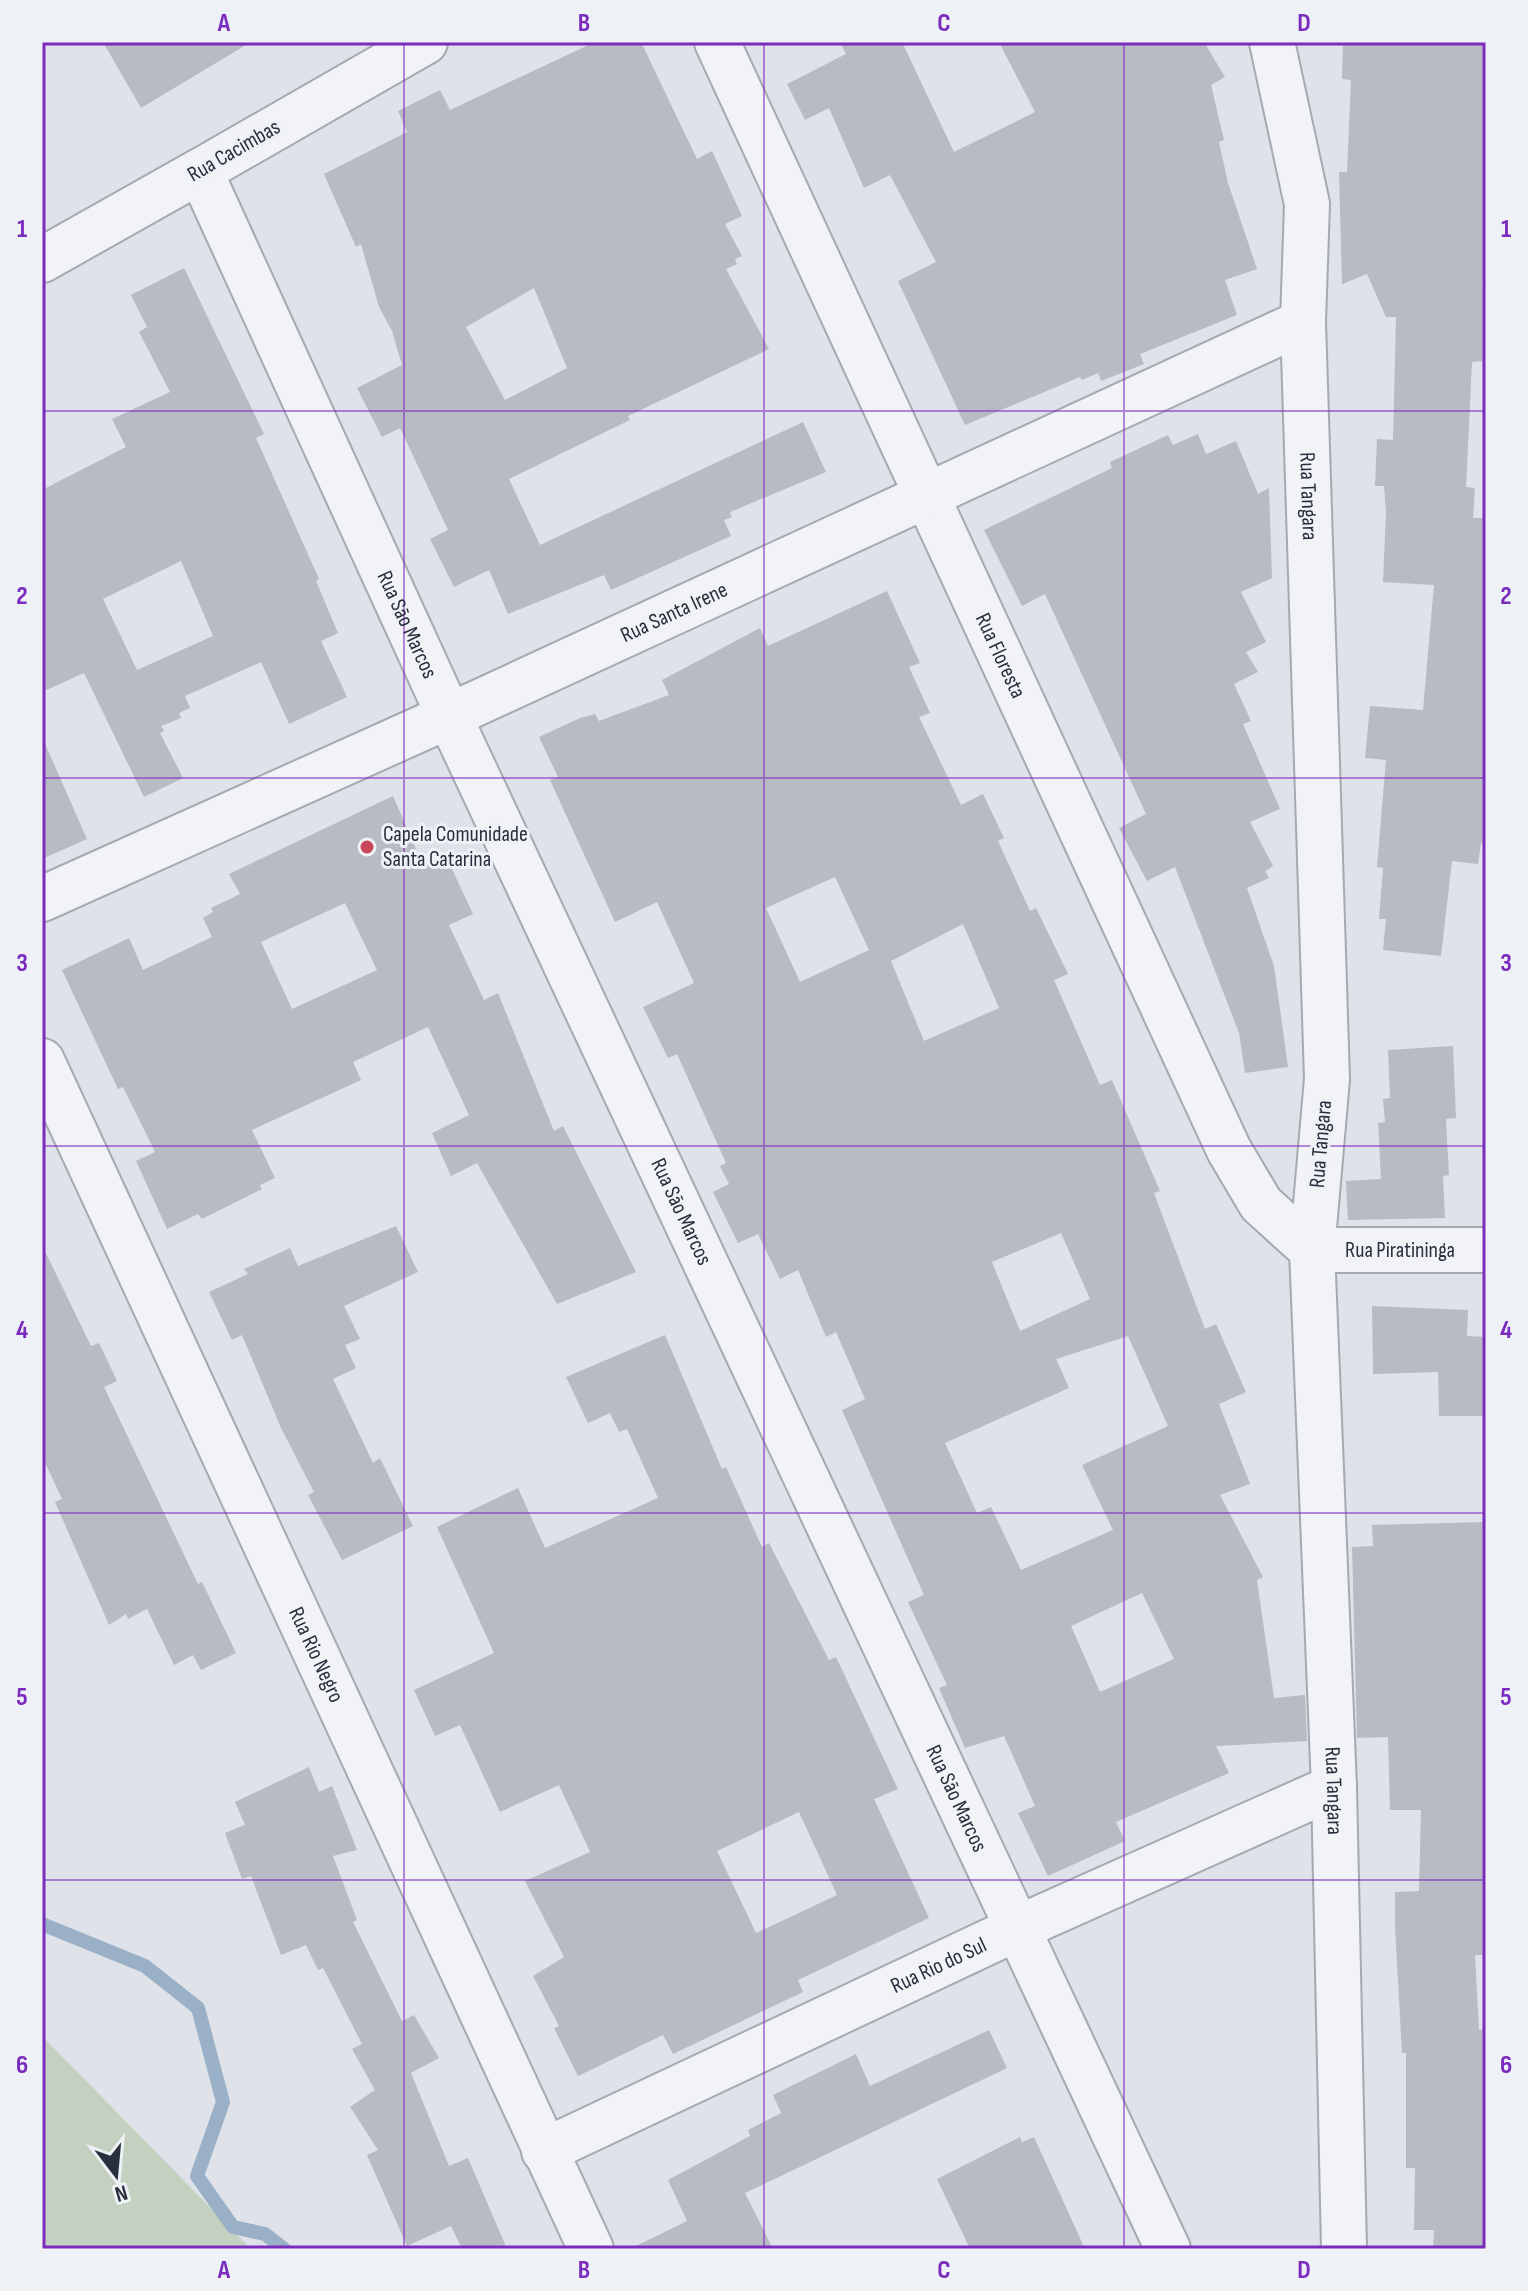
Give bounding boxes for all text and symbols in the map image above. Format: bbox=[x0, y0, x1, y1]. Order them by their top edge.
text: A bbox=[217, 8, 231, 39]
text: B bbox=[578, 8, 590, 39]
text: C bbox=[937, 8, 951, 39]
text: D bbox=[1297, 8, 1311, 39]
street label: Rua Cacimbas bbox=[183, 114, 285, 188]
text: 1 bbox=[17, 214, 27, 245]
text: 1 bbox=[1501, 214, 1511, 245]
street label: Rua Tangara bbox=[1294, 452, 1323, 541]
street label: Rua São Marcos bbox=[371, 567, 443, 683]
street label: Rua Santa Irene bbox=[616, 576, 732, 649]
text: 2 bbox=[16, 581, 28, 612]
text: 2 bbox=[1500, 581, 1512, 612]
street label: Rua Floresta bbox=[969, 609, 1032, 703]
place label: Capela Comunidade Santa Catarina bbox=[383, 821, 528, 873]
marker: Capela Comunidade Santa Catarina bbox=[358, 838, 376, 856]
text: 3 bbox=[16, 948, 28, 979]
text: 3 bbox=[1500, 948, 1512, 979]
street label: Rua Tangara bbox=[1304, 1099, 1338, 1189]
street label: Rua São Marcos bbox=[645, 1154, 718, 1270]
street label: Rua Piratininga bbox=[1345, 1237, 1455, 1264]
text: 4 bbox=[16, 1315, 28, 1346]
text: 4 bbox=[1500, 1315, 1512, 1346]
street label: Rua Rio Negro bbox=[283, 1603, 350, 1707]
text: 5 bbox=[16, 1682, 28, 1713]
text: 5 bbox=[1500, 1682, 1512, 1713]
street label: Rua São Marcos bbox=[920, 1740, 993, 1856]
street label: Rua Tangara bbox=[1319, 1746, 1349, 1835]
street label: Rua Rio do Sul bbox=[886, 1931, 991, 1999]
text: 6 bbox=[16, 2050, 28, 2081]
text: 6 bbox=[1500, 2050, 1512, 2081]
north arrow bbox=[76, 2135, 156, 2215]
text: N bbox=[112, 2178, 130, 2207]
text: A bbox=[217, 2255, 231, 2286]
text: B bbox=[578, 2255, 590, 2286]
text: C bbox=[937, 2255, 951, 2286]
text: D bbox=[1297, 2255, 1311, 2286]

